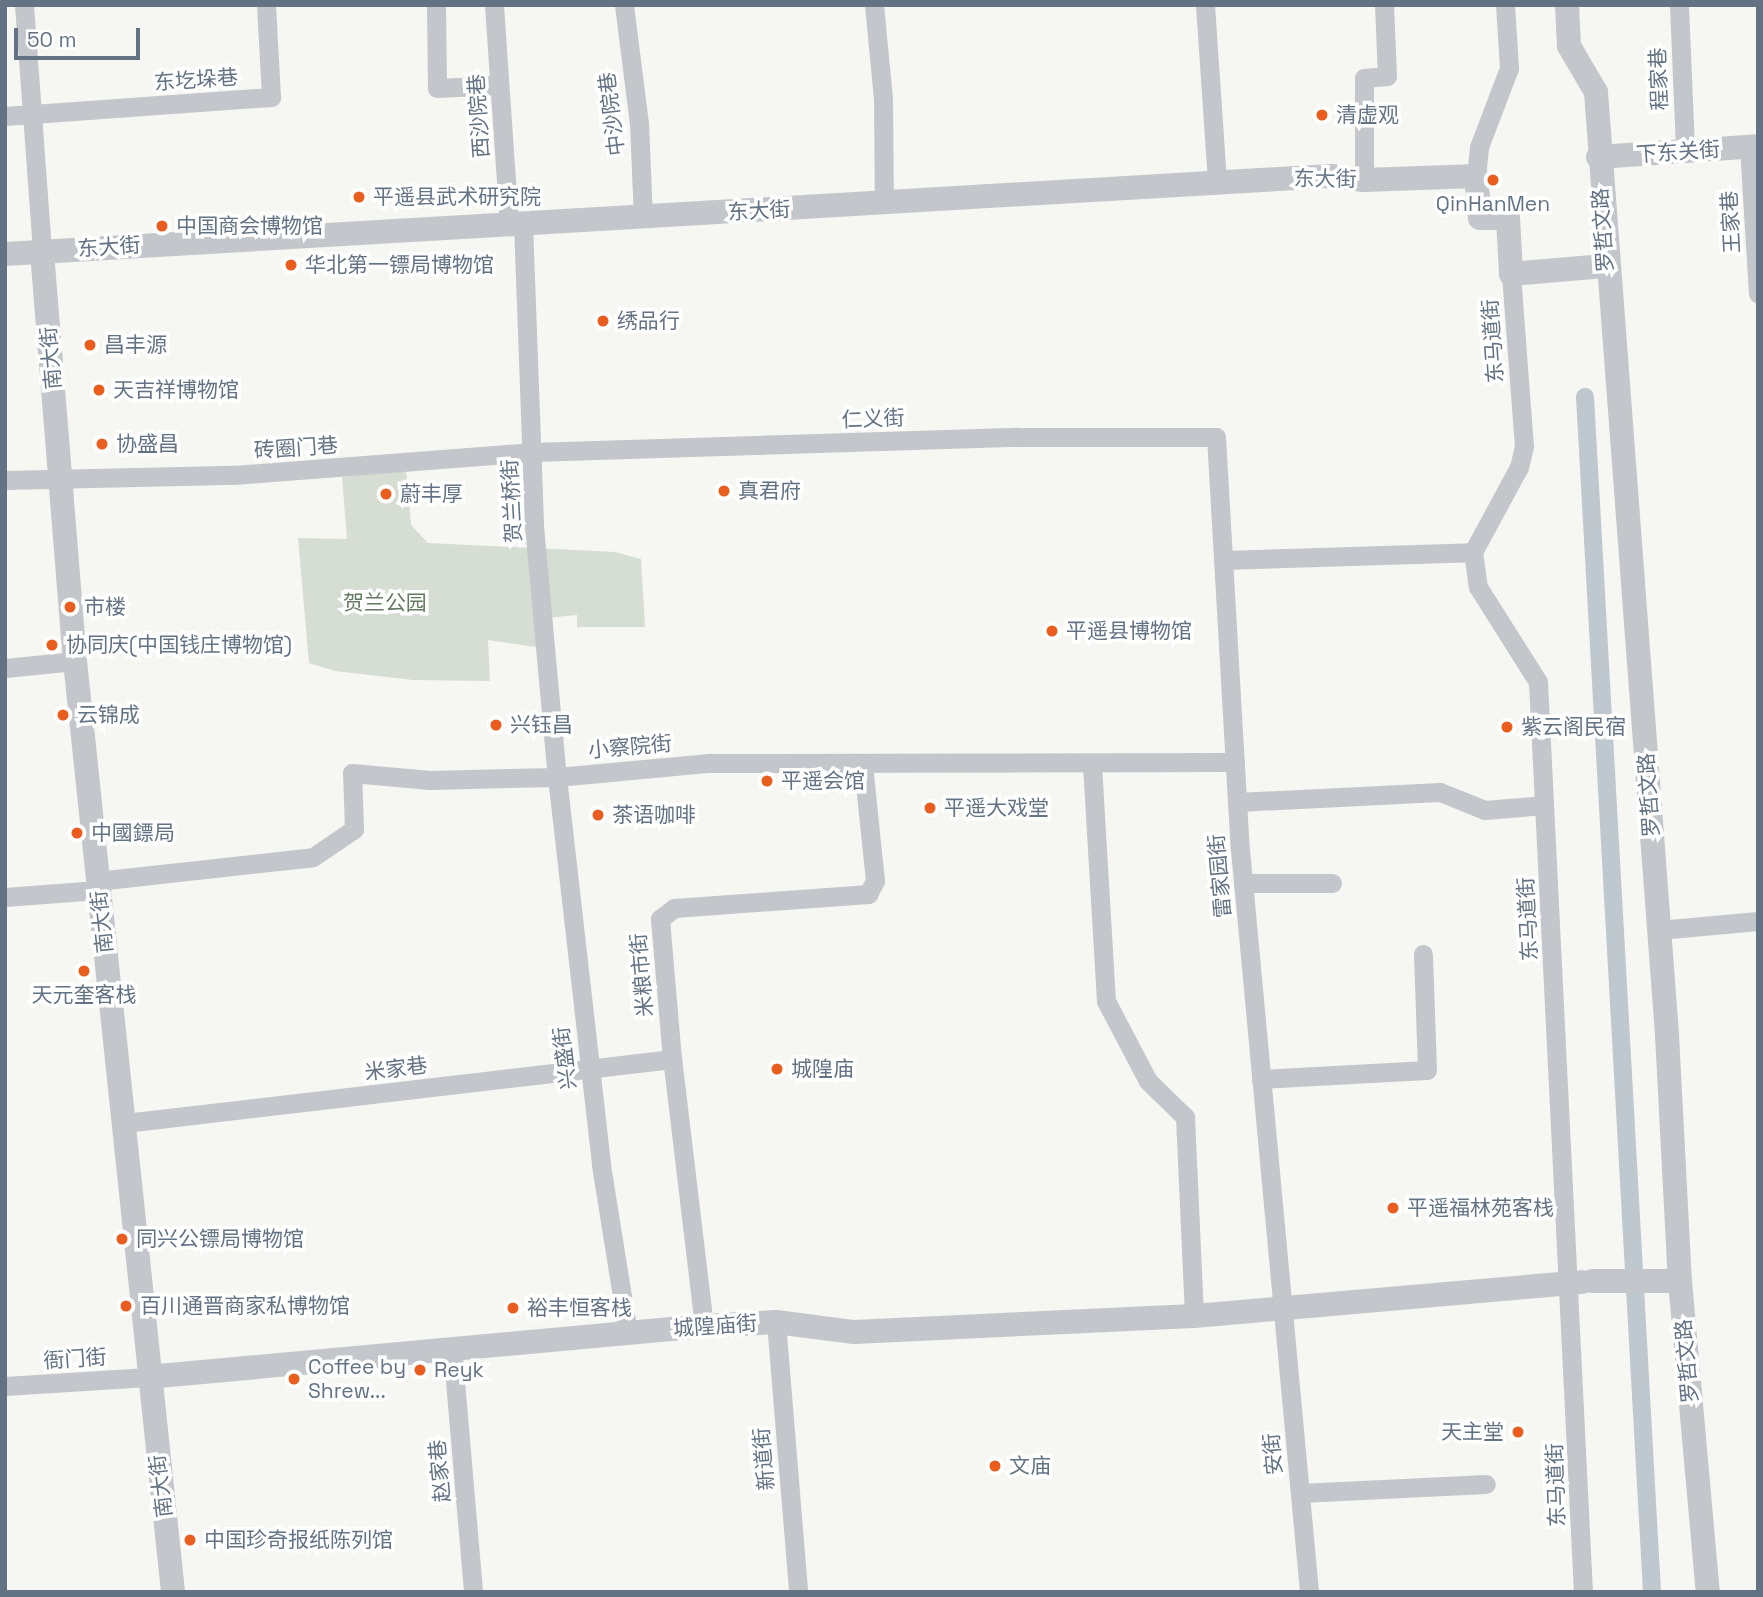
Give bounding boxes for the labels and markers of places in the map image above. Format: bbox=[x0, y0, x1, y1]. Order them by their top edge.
place label: 清虚观 bbox=[1336, 102, 1399, 128]
marker: 清虚观 bbox=[1314, 107, 1330, 123]
marker: QinHanMen bbox=[1485, 172, 1501, 188]
place label: 平遥县武术研究院 bbox=[373, 184, 541, 210]
marker: 平遥县武术研究院 bbox=[351, 189, 367, 205]
place label: QinHanMen bbox=[1436, 191, 1550, 217]
place label: 中国商会博物馆 bbox=[176, 213, 323, 239]
marker: 中国商会博物馆 bbox=[154, 218, 170, 234]
place label: 华北第一镖局博物馆 bbox=[305, 252, 494, 278]
marker: 华北第一镖局博物馆 bbox=[283, 257, 299, 273]
place label: 绣品行 bbox=[617, 308, 680, 334]
marker: 绣品行 bbox=[595, 313, 611, 329]
place label: 昌丰源 bbox=[104, 332, 167, 358]
marker: 昌丰源 bbox=[82, 337, 98, 353]
place label: 天吉祥博物馆 bbox=[113, 377, 239, 403]
marker: 天吉祥博物馆 bbox=[91, 382, 107, 398]
place label: 协盛昌 bbox=[116, 431, 179, 457]
marker: 协盛昌 bbox=[94, 436, 110, 452]
place label: 真君府 bbox=[738, 478, 801, 504]
place label: 蔚丰厚 bbox=[400, 481, 463, 507]
marker: 真君府 bbox=[716, 483, 732, 499]
marker: 蔚丰厚 bbox=[378, 486, 394, 502]
place label: 市楼 bbox=[84, 594, 126, 620]
marker: 市楼 bbox=[62, 599, 78, 615]
place label: 平遥县博物馆 bbox=[1066, 618, 1192, 644]
marker: 平遥县博物馆 bbox=[1044, 623, 1060, 639]
place label: 协同庆(中国钱庄博物馆) bbox=[66, 632, 292, 658]
marker: 协同庆(中国钱庄博物馆) bbox=[44, 637, 60, 653]
place label: 云锦成 bbox=[77, 702, 140, 728]
marker: 云锦成 bbox=[55, 707, 71, 723]
place label: 兴钰昌 bbox=[510, 712, 573, 738]
place label: 紫云阁民宿 bbox=[1521, 714, 1626, 740]
marker: 兴钰昌 bbox=[488, 717, 504, 733]
marker: 紫云阁民宿 bbox=[1499, 719, 1515, 735]
place label: 平遥会馆 bbox=[781, 768, 865, 794]
marker: 平遥会馆 bbox=[759, 773, 775, 789]
place label: 平遥大戏堂 bbox=[944, 795, 1049, 821]
marker: 平遥大戏堂 bbox=[922, 800, 938, 816]
place label: 茶语咖啡 bbox=[612, 802, 696, 828]
marker: 茶语咖啡 bbox=[590, 807, 606, 823]
place label: 中國鏢局 bbox=[91, 820, 175, 846]
marker: 中國鏢局 bbox=[69, 825, 85, 841]
marker: 天元奎客栈 bbox=[76, 963, 92, 979]
place label: 天元奎客栈 bbox=[32, 982, 136, 1008]
place label: 城隍庙 bbox=[791, 1056, 854, 1082]
marker: 城隍庙 bbox=[769, 1061, 785, 1077]
place label: 平遥福林苑客栈 bbox=[1407, 1195, 1554, 1221]
marker: 平遥福林苑客栈 bbox=[1385, 1200, 1401, 1216]
place label: 同兴公镖局博物馆 bbox=[136, 1226, 304, 1252]
marker: 同兴公镖局博物馆 bbox=[114, 1231, 130, 1247]
place label: 百川通晋商家私博物馆 bbox=[140, 1293, 350, 1319]
place label: 裕丰恒客栈 bbox=[527, 1295, 632, 1321]
marker: 百川通晋商家私博物馆 bbox=[118, 1298, 134, 1314]
marker: 裕丰恒客栈 bbox=[505, 1300, 521, 1316]
place label: Coffee by Shrew... bbox=[308, 1354, 406, 1404]
place label: Reyk bbox=[434, 1357, 484, 1383]
marker: Reyk bbox=[412, 1362, 428, 1378]
marker: Coffee by Shrew... bbox=[286, 1371, 302, 1387]
place label: 天主堂 bbox=[1441, 1419, 1504, 1445]
marker: 天主堂 bbox=[1510, 1424, 1526, 1440]
place label: 文庙 bbox=[1009, 1453, 1051, 1479]
marker: 文庙 bbox=[987, 1458, 1003, 1474]
place label: 中国珍奇报纸陈列馆 bbox=[204, 1527, 393, 1553]
marker: 中国珍奇报纸陈列馆 bbox=[182, 1532, 198, 1548]

